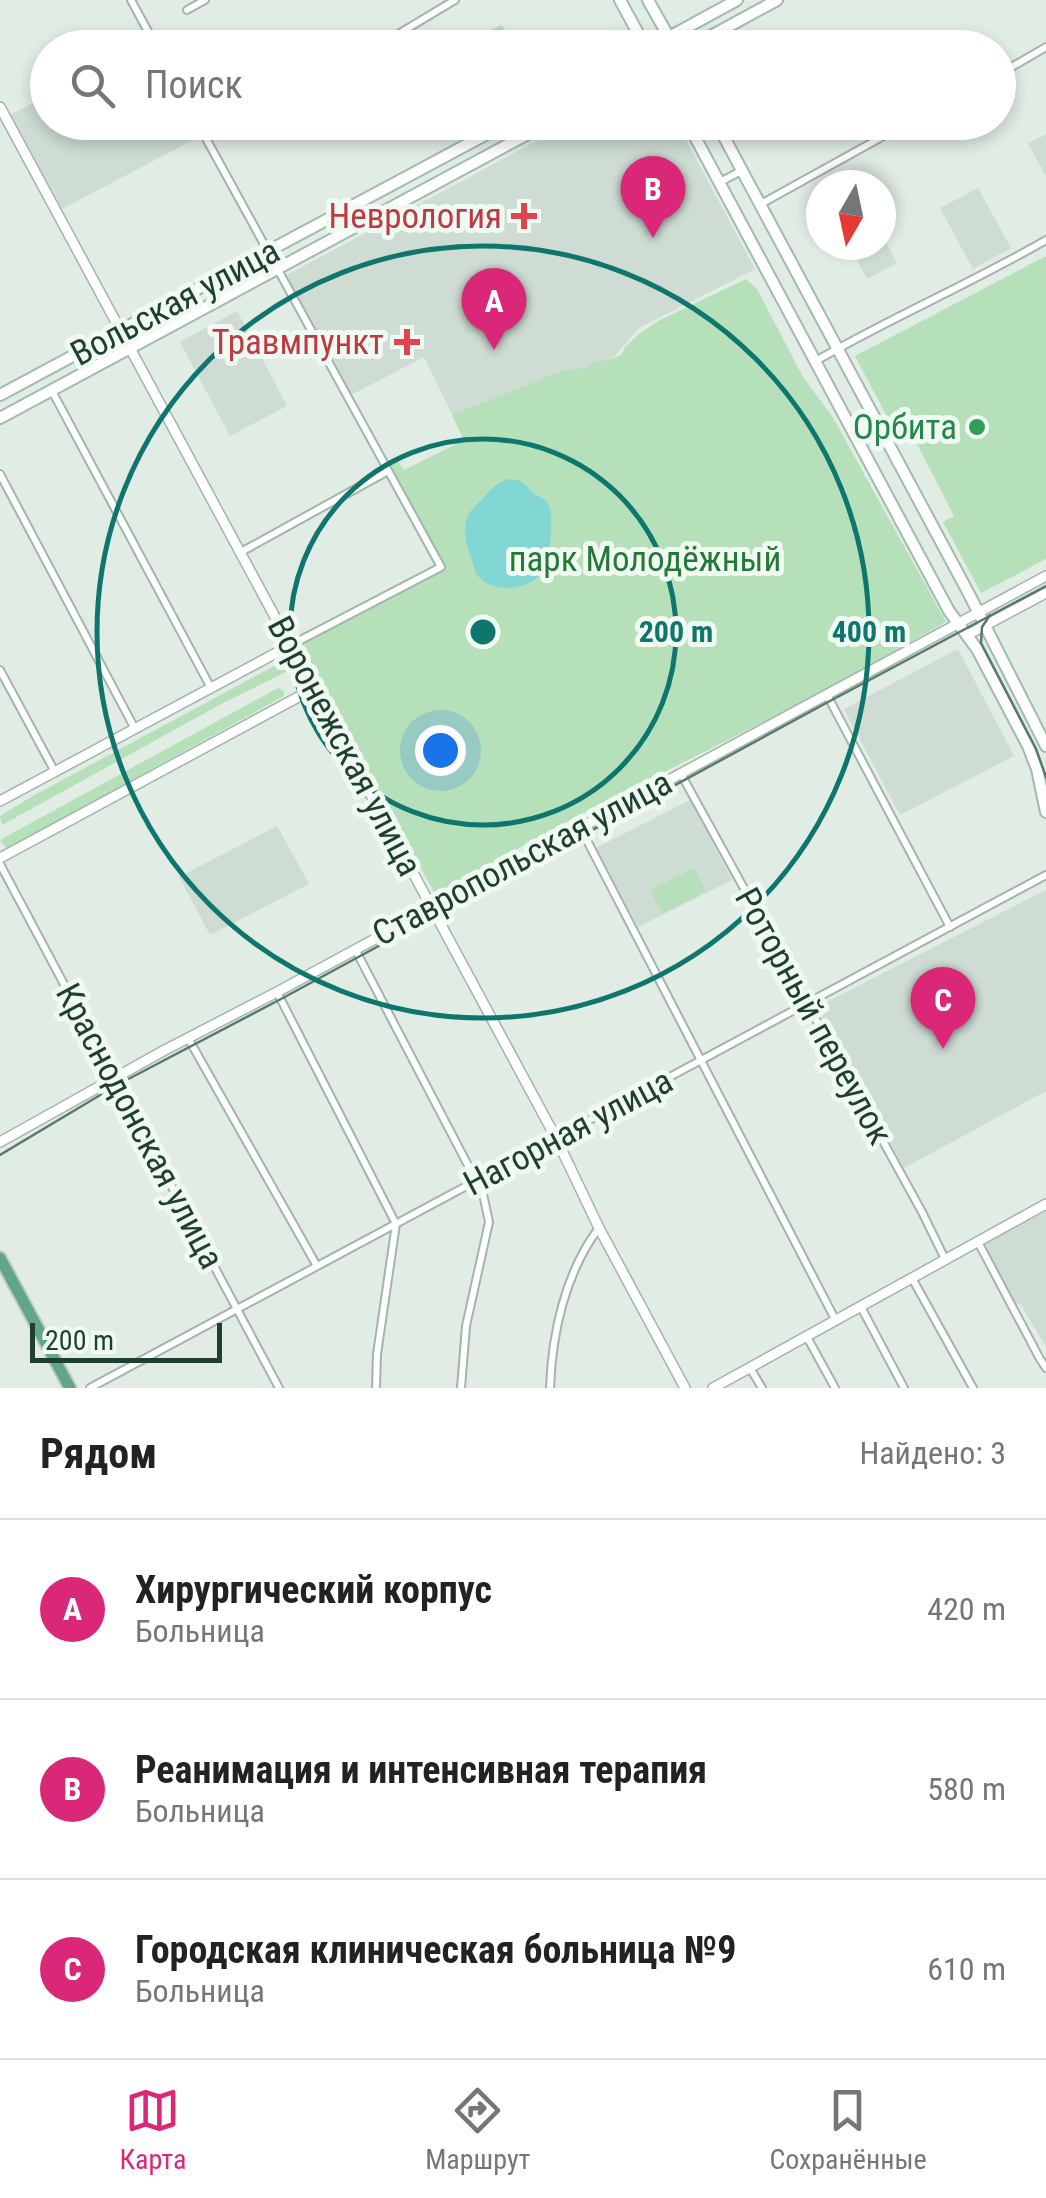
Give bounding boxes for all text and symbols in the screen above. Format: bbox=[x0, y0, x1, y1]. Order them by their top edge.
search box bbox=[30, 30, 1016, 140]
icon: search bbox=[65, 58, 120, 113]
text: Поиск bbox=[145, 63, 243, 107]
pin: B bbox=[620, 156, 686, 238]
north arrow bbox=[806, 170, 896, 260]
place label: Неврология bbox=[329, 196, 502, 237]
marker: Неврология bbox=[511, 203, 537, 229]
street label: Вольская улица bbox=[64, 230, 287, 375]
pin: A bbox=[462, 268, 526, 350]
place label: Травмпункт bbox=[211, 322, 384, 363]
marker: Травмпункт bbox=[394, 329, 420, 355]
place label: Орбита bbox=[853, 407, 957, 448]
marker: Орбита bbox=[966, 416, 988, 438]
park label: парк Молодёжный bbox=[509, 539, 781, 580]
street label: Воронежская улица bbox=[259, 610, 430, 883]
centre of rings bbox=[465, 614, 501, 650]
text: 200 m bbox=[639, 614, 713, 649]
text: 400 m bbox=[832, 614, 906, 649]
your location bbox=[415, 725, 466, 776]
street label: Ставропольская улица bbox=[366, 762, 679, 955]
street label: Роторный переулок bbox=[726, 881, 901, 1152]
pin: C bbox=[910, 966, 976, 1049]
street label: Краснодонская улица bbox=[47, 977, 232, 1276]
street label: Нагорная улица bbox=[457, 1060, 679, 1205]
scale bar bbox=[30, 1318, 222, 1362]
text: 200 m bbox=[45, 1324, 114, 1357]
text: Рядом bbox=[40, 1429, 157, 1478]
text: Найдено: 3 bbox=[859, 1434, 1006, 1472]
text: Хирургический корпус bbox=[135, 1568, 492, 1612]
text: A bbox=[63, 1590, 82, 1628]
text: 420 m bbox=[927, 1590, 1006, 1628]
text: Больница bbox=[135, 1612, 265, 1650]
text: Реанимация и интенсивная терапия bbox=[135, 1748, 707, 1792]
text: B bbox=[64, 1770, 81, 1808]
text: 580 m bbox=[927, 1770, 1006, 1808]
text: Больница bbox=[135, 1792, 265, 1830]
text: Городская клиническая больница №9 bbox=[135, 1928, 736, 1972]
text: C bbox=[63, 1950, 82, 1988]
text: 610 m bbox=[927, 1950, 1006, 1988]
text: Больница bbox=[135, 1972, 265, 2010]
tab: Карта bbox=[119, 2083, 186, 2176]
tab: Маршрут bbox=[425, 2083, 531, 2176]
tab: Сохранённые bbox=[769, 2083, 927, 2176]

